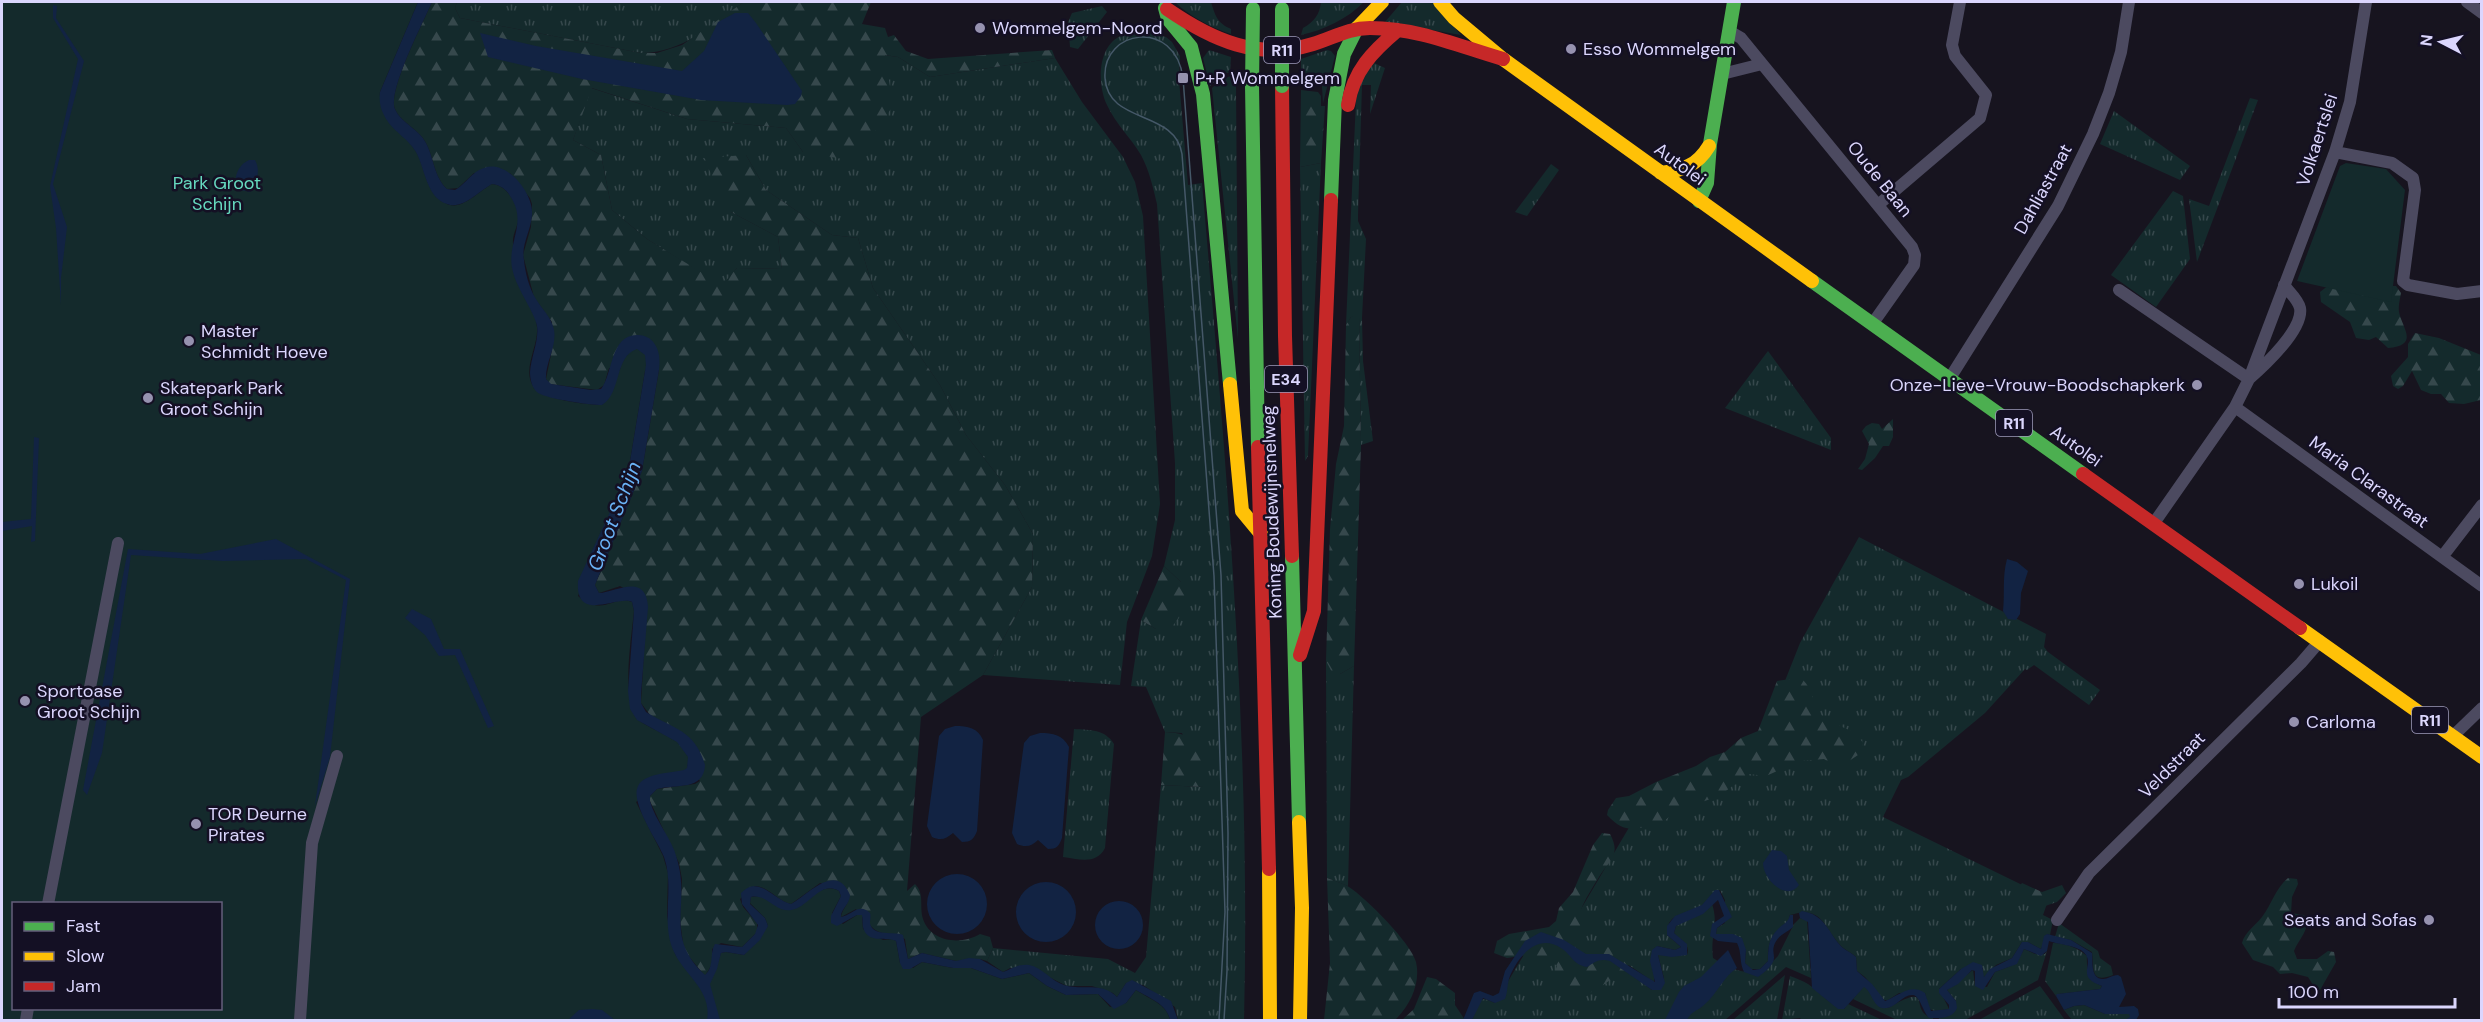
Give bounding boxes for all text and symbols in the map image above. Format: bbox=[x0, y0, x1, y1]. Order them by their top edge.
north arrow bbox=[2411, 12, 2471, 72]
place label: Wommelgem-Noord bbox=[992, 16, 1163, 40]
marker: Wommelgem-Noord bbox=[973, 21, 987, 35]
text: N bbox=[2415, 33, 2438, 47]
road number: R11 bbox=[1264, 37, 1300, 63]
place label: Esso Wommelgem bbox=[1583, 37, 1736, 61]
marker: Esso Wommelgem bbox=[1564, 42, 1578, 56]
place label: P+R Wommelgem bbox=[1195, 66, 1340, 90]
marker: P+R Wommelgem bbox=[1176, 71, 1190, 85]
street label: Volkaertslei bbox=[2291, 91, 2343, 189]
street label: Oude Baan bbox=[1842, 136, 1918, 222]
street label: Autolei bbox=[1649, 137, 1711, 191]
street label: Dahliastraat bbox=[2008, 140, 2078, 238]
park label: Park Groot Schijn bbox=[173, 171, 261, 216]
place label: Master Schmidt Hoeve bbox=[201, 319, 328, 364]
marker: Master Schmidt Hoeve bbox=[182, 334, 196, 348]
road number: E34 bbox=[1265, 366, 1307, 392]
place label: Onze-Lieve-Vrouw-Boodschapkerk bbox=[1890, 373, 2185, 397]
place label: Skatepark Park Groot Schijn bbox=[160, 376, 283, 421]
marker: Onze-Lieve-Vrouw-Boodschapkerk bbox=[2190, 378, 2204, 392]
marker: Skatepark Park Groot Schijn bbox=[141, 391, 155, 405]
street label: Koning Boudewijnsnelweg bbox=[1256, 405, 1288, 619]
road number: R11 bbox=[1996, 410, 2032, 436]
street label: Autolei bbox=[2045, 420, 2107, 472]
street label: Maria Clarastraat bbox=[2304, 430, 2434, 534]
water label: Groot Schijn bbox=[581, 458, 647, 574]
place label: Lukoil bbox=[2311, 572, 2358, 596]
marker: Lukoil bbox=[2292, 577, 2306, 591]
place label: Sportoase Groot Schijn bbox=[37, 679, 140, 724]
marker: Sportoase Groot Schijn bbox=[18, 694, 32, 708]
road number: R11 bbox=[2412, 707, 2448, 733]
place label: Carloma bbox=[2306, 710, 2376, 734]
marker: Carloma bbox=[2287, 715, 2301, 729]
street label: Veldstraat bbox=[2133, 726, 2211, 804]
place label: TOR Deurne Pirates bbox=[208, 802, 307, 847]
marker: TOR Deurne Pirates bbox=[189, 817, 203, 831]
legend bbox=[12, 902, 222, 1010]
place label: Seats and Sofas bbox=[2284, 908, 2417, 932]
marker: Seats and Sofas bbox=[2422, 913, 2436, 927]
text: Fast bbox=[66, 914, 101, 938]
text: Slow bbox=[66, 944, 105, 968]
scale bar bbox=[2279, 971, 2454, 1009]
text: Jam bbox=[66, 974, 101, 998]
text: 100 m bbox=[2288, 980, 2339, 1004]

